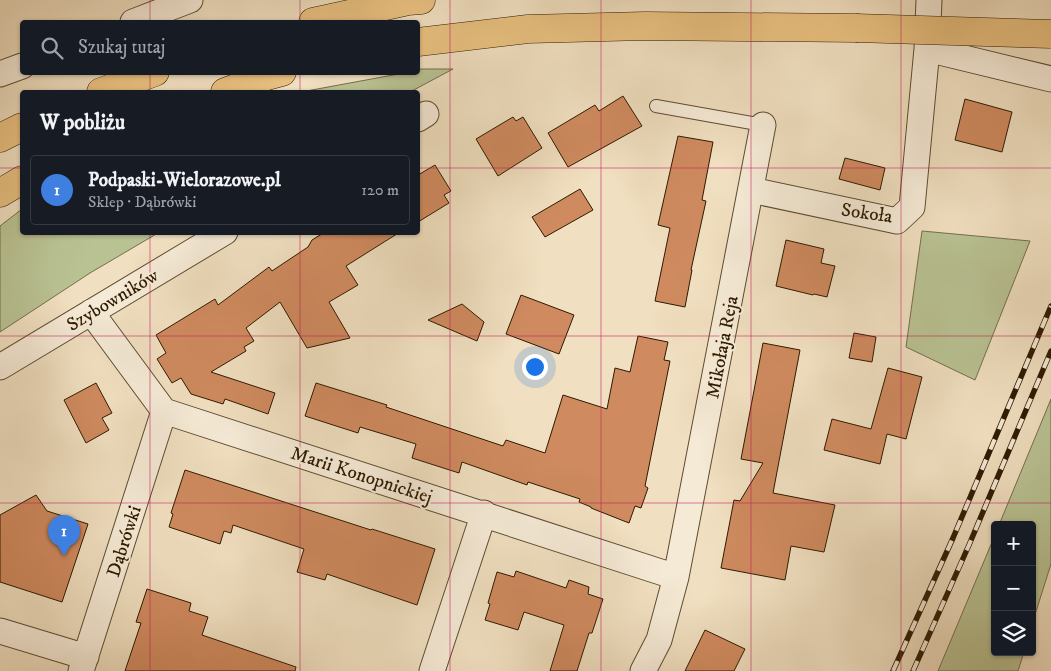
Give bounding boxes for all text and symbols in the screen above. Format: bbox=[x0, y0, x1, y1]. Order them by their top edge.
search box bbox=[20, 20, 420, 75]
icon: search bbox=[38, 34, 66, 62]
text: Szukaj tutaj bbox=[78, 36, 165, 59]
text: W pobliżu bbox=[40, 110, 125, 136]
text: Podpaski-Wielorazowe.pl bbox=[88, 169, 281, 192]
text: 1 bbox=[54, 180, 60, 200]
text: 120 m bbox=[361, 180, 399, 200]
text: Sklep · Dąbrówki bbox=[88, 192, 196, 212]
street label: Sokoła bbox=[840, 199, 894, 228]
street label: Szybowników bbox=[63, 264, 163, 337]
street label: Mikołaja Reja bbox=[701, 294, 744, 401]
your location bbox=[522, 354, 548, 380]
street label: Marii Konopnickiej bbox=[288, 442, 435, 509]
street label: Dąbrówki bbox=[102, 503, 147, 580]
pin: 1 bbox=[48, 515, 80, 556]
map controls bbox=[991, 521, 1036, 656]
button: + bbox=[991, 521, 1036, 566]
button: − bbox=[991, 566, 1036, 611]
button: layers bbox=[991, 611, 1036, 656]

